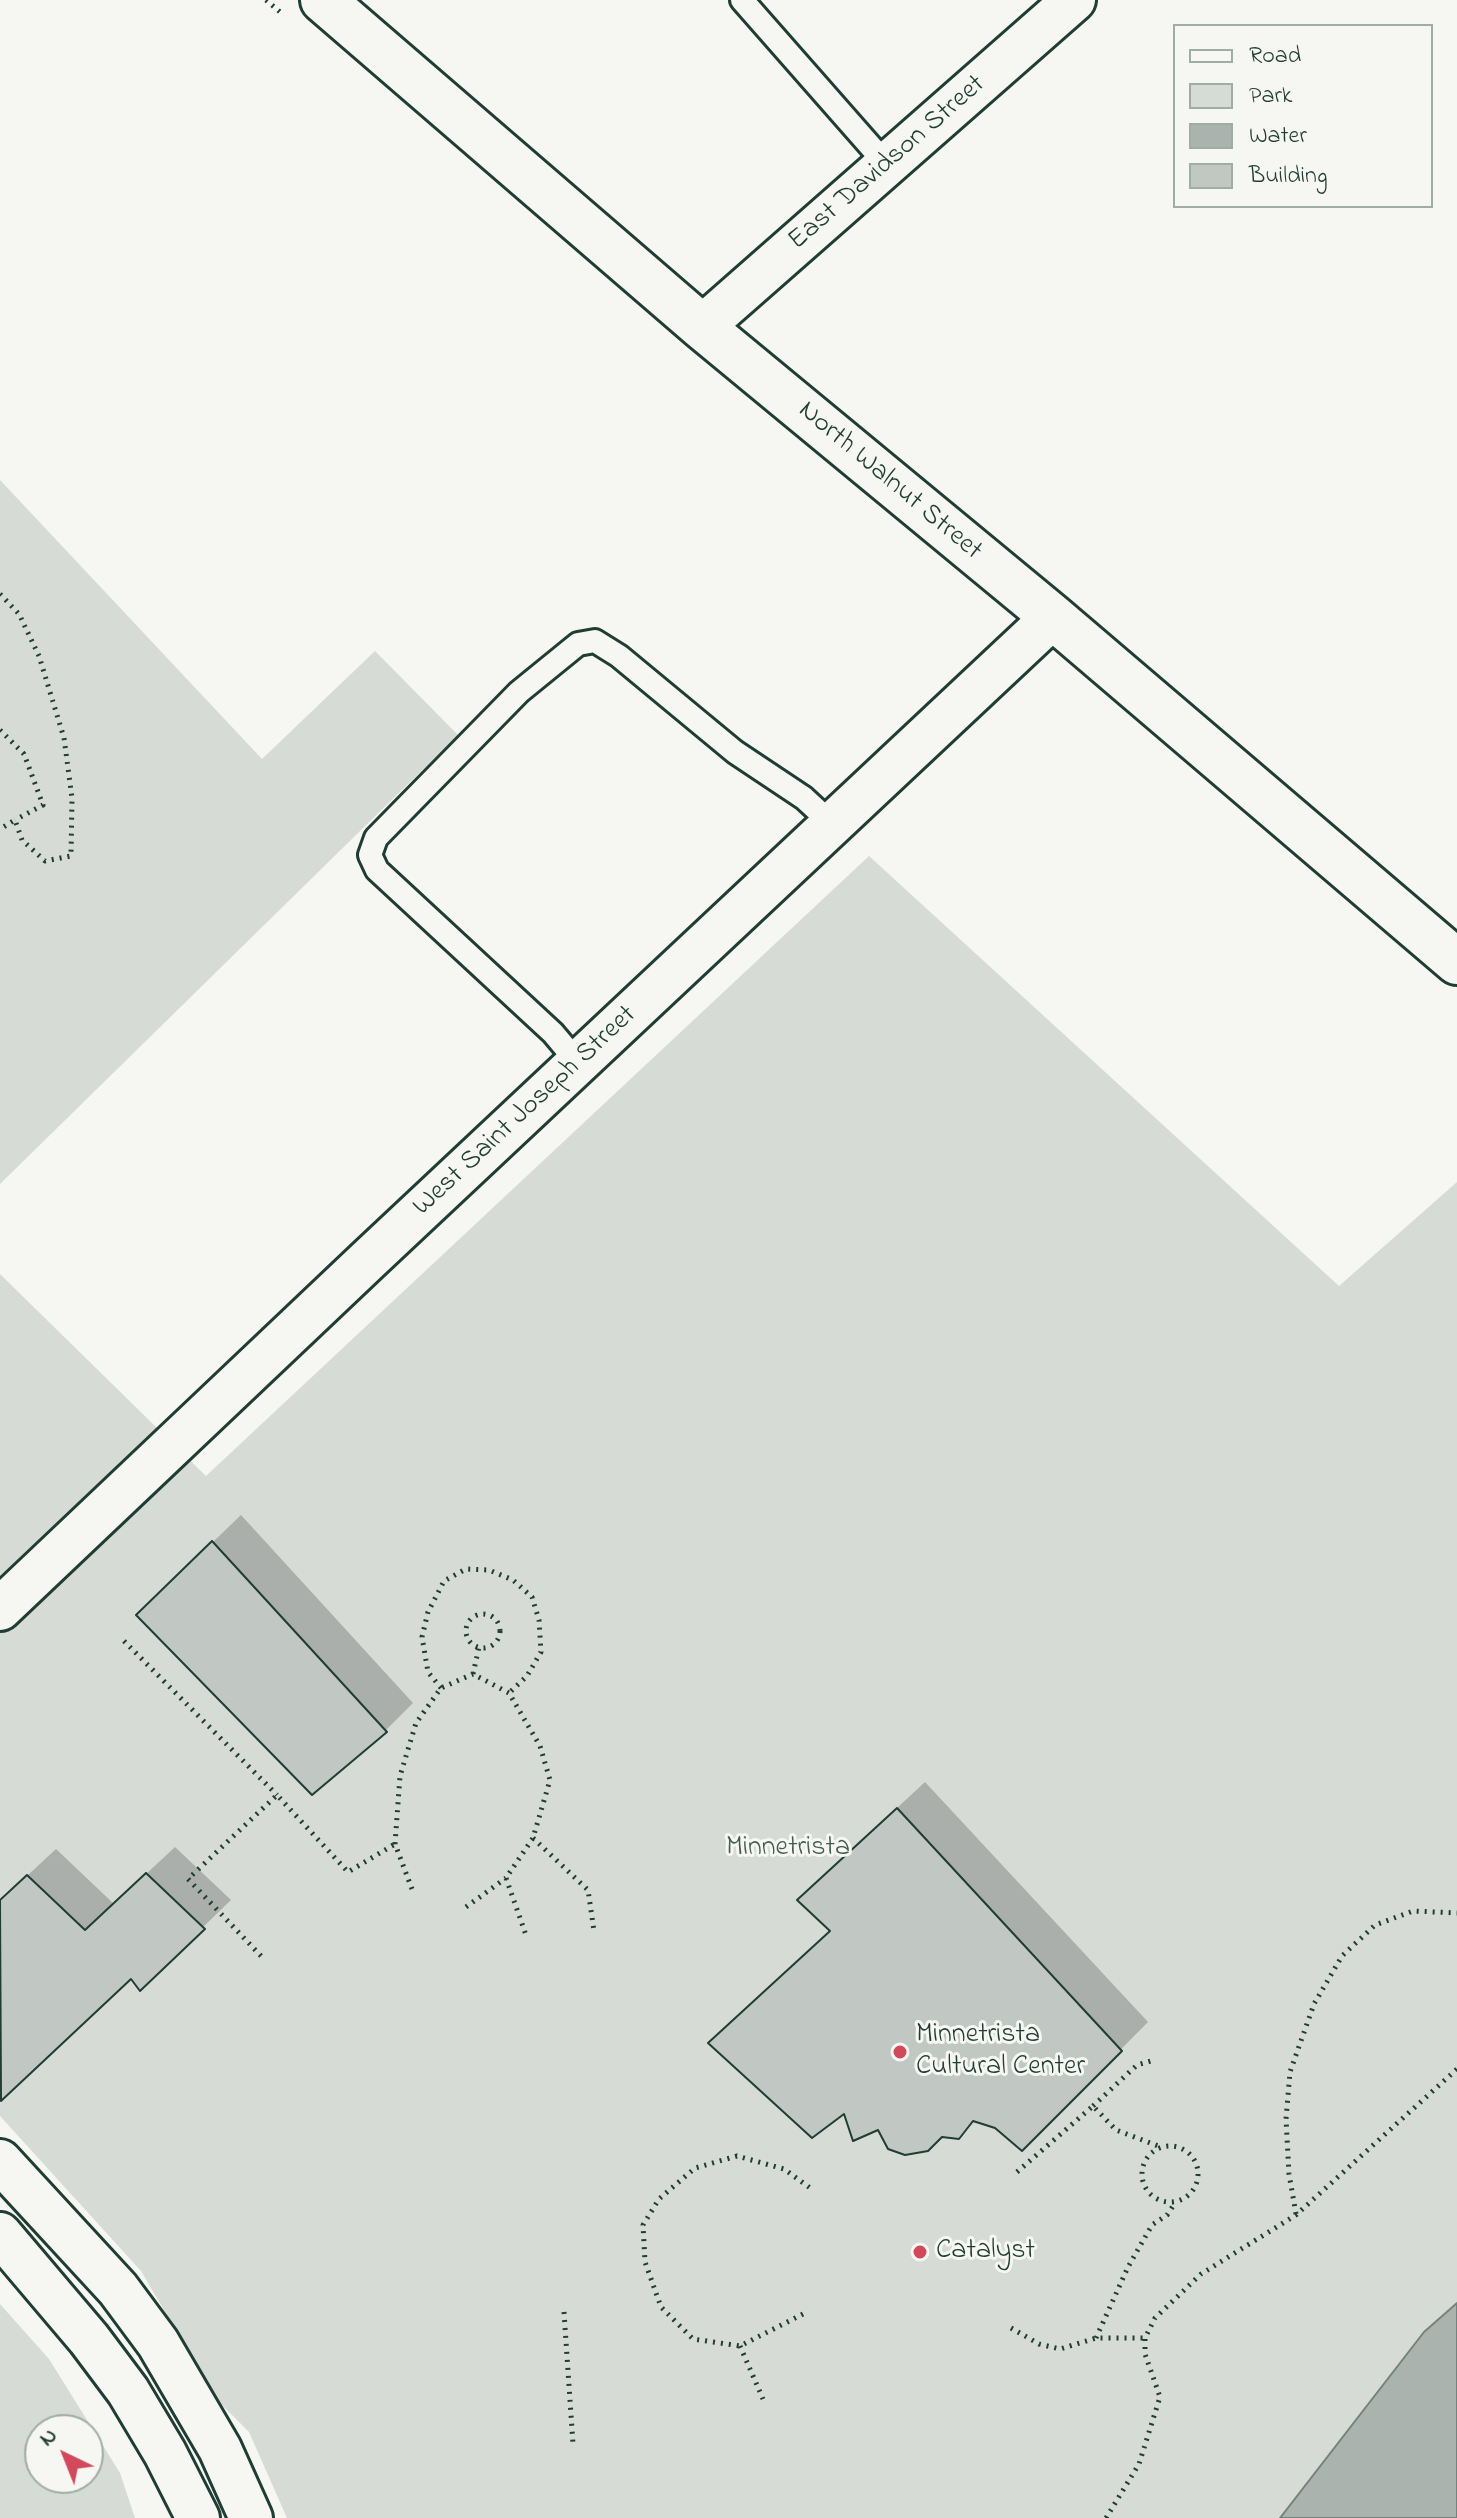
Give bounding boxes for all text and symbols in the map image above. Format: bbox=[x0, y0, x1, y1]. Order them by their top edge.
legend bbox=[1173, 24, 1433, 208]
text: Road bbox=[1249, 39, 1301, 74]
street label: East Davidson Street bbox=[783, 69, 993, 259]
text: Park bbox=[1249, 79, 1292, 114]
text: Water bbox=[1249, 119, 1307, 154]
text: Building bbox=[1249, 159, 1328, 194]
street label: North Walnut Street bbox=[790, 395, 988, 569]
street label: West Saint Joseph Street bbox=[407, 1000, 645, 1224]
park label: Minnetrista bbox=[726, 1832, 850, 1866]
place label: Minnetrista Cultural Center bbox=[916, 2019, 1085, 2085]
marker: Minnetrista Cultural Center bbox=[891, 2043, 909, 2061]
place label: Catalyst bbox=[936, 2235, 1035, 2269]
marker: Catalyst bbox=[911, 2243, 929, 2261]
north arrow bbox=[24, 2414, 104, 2494]
text: N bbox=[33, 2421, 65, 2455]

